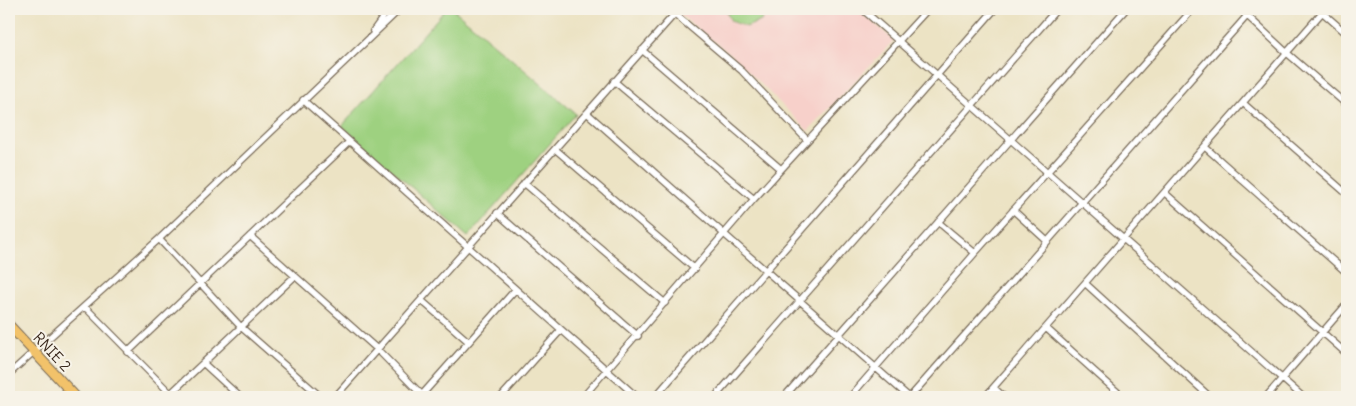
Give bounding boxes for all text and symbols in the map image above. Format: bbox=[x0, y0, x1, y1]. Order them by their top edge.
street label: RNIE 2 bbox=[29, 328, 75, 375]

